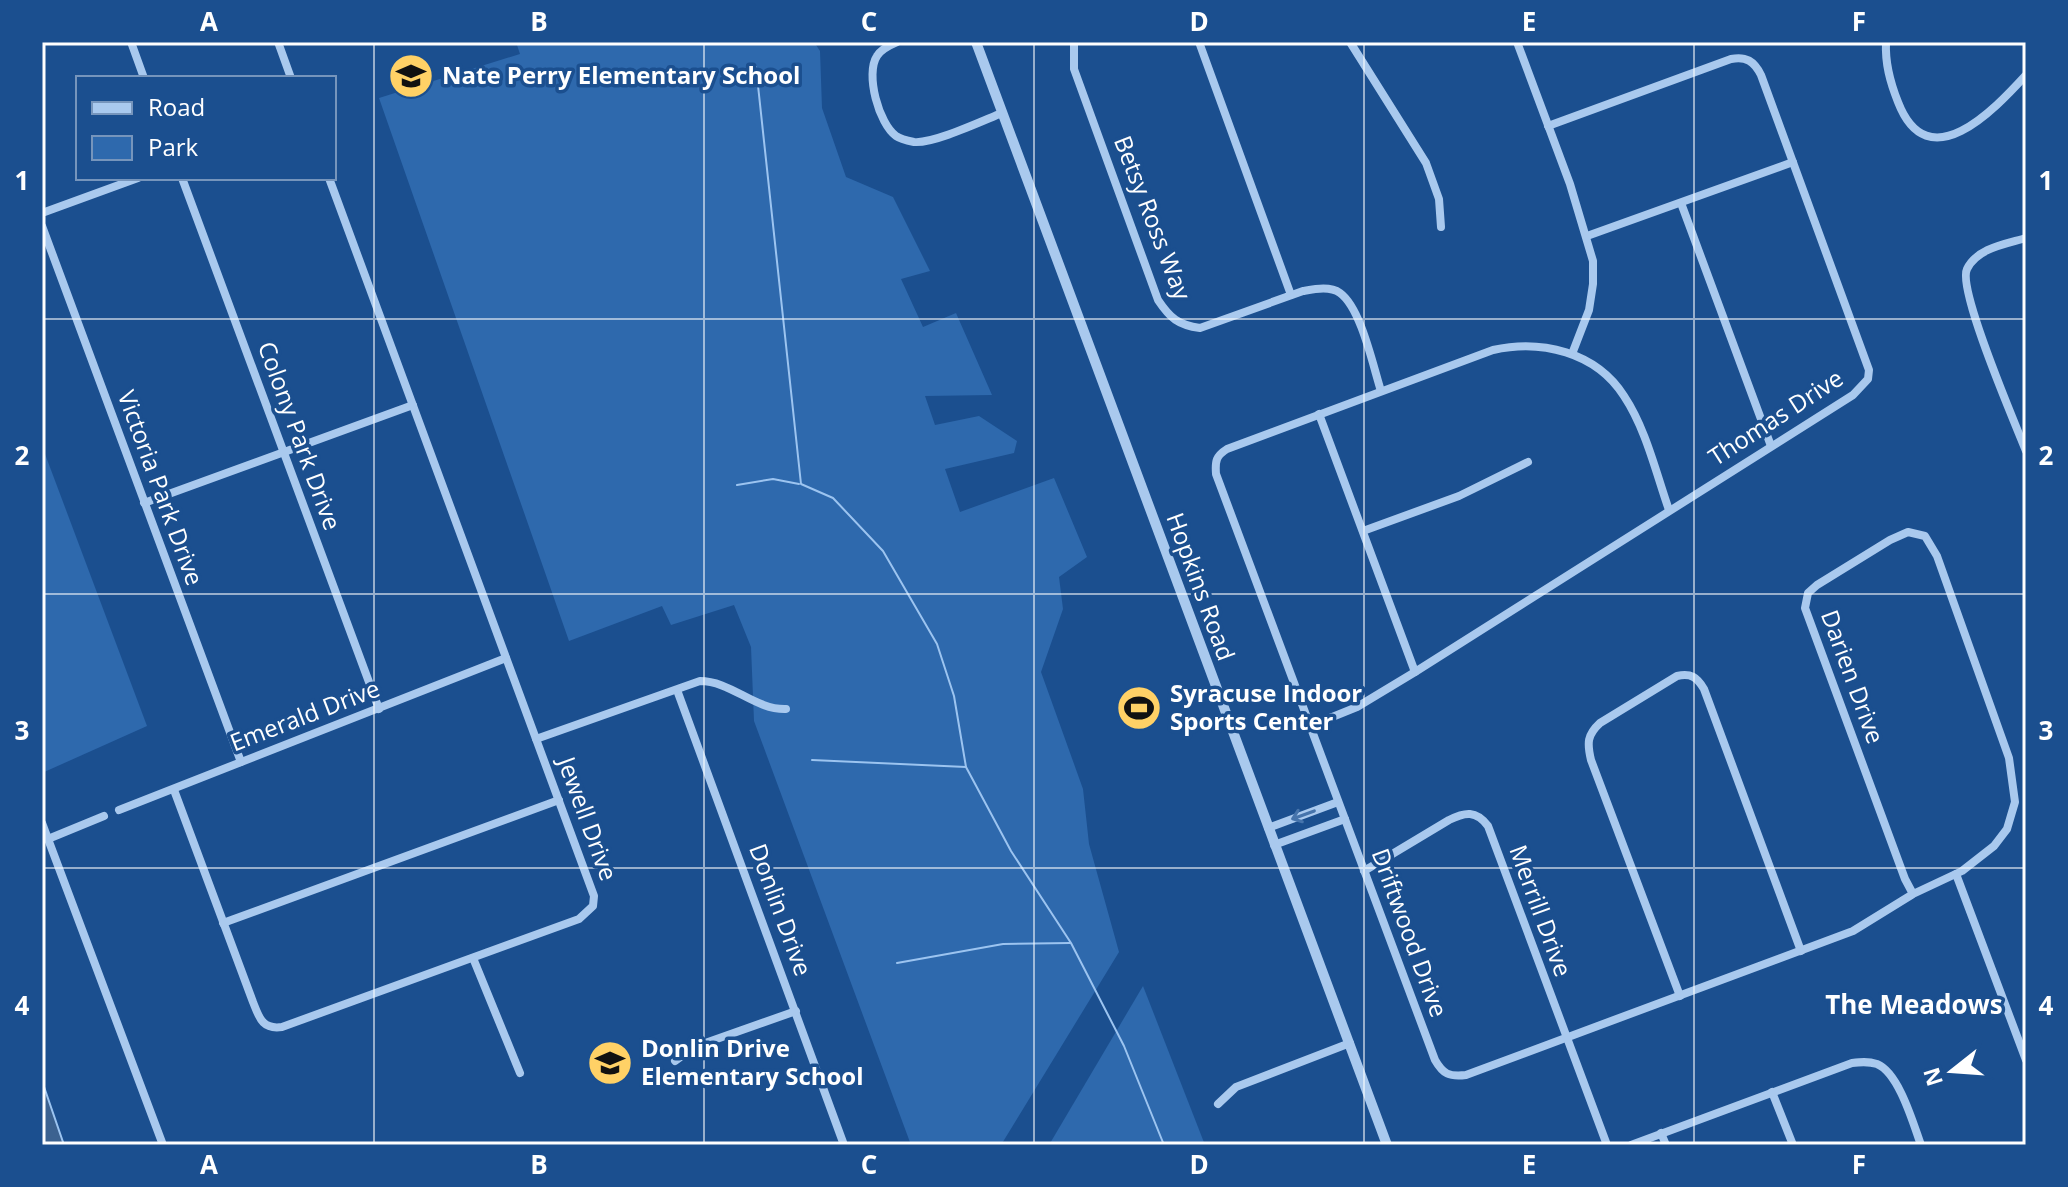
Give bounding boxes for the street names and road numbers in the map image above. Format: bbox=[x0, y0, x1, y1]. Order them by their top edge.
street label: Betsy Ross Way bbox=[1107, 131, 1200, 305]
street label: Colony Park Drive bbox=[251, 337, 350, 534]
street label: Thomas Drive bbox=[1701, 361, 1849, 473]
street label: Victoria Park Drive bbox=[111, 385, 212, 590]
street label: Hopkins Road bbox=[1159, 508, 1243, 665]
street label: Darien Drive bbox=[1814, 605, 1893, 748]
street label: Emerald Drive bbox=[225, 671, 384, 758]
street label: Jewell Drive bbox=[550, 750, 626, 885]
street label: Donlin Drive bbox=[742, 839, 821, 980]
street label: Merrill Drive bbox=[1502, 840, 1580, 981]
street label: Driftwood Drive bbox=[1365, 844, 1456, 1021]

